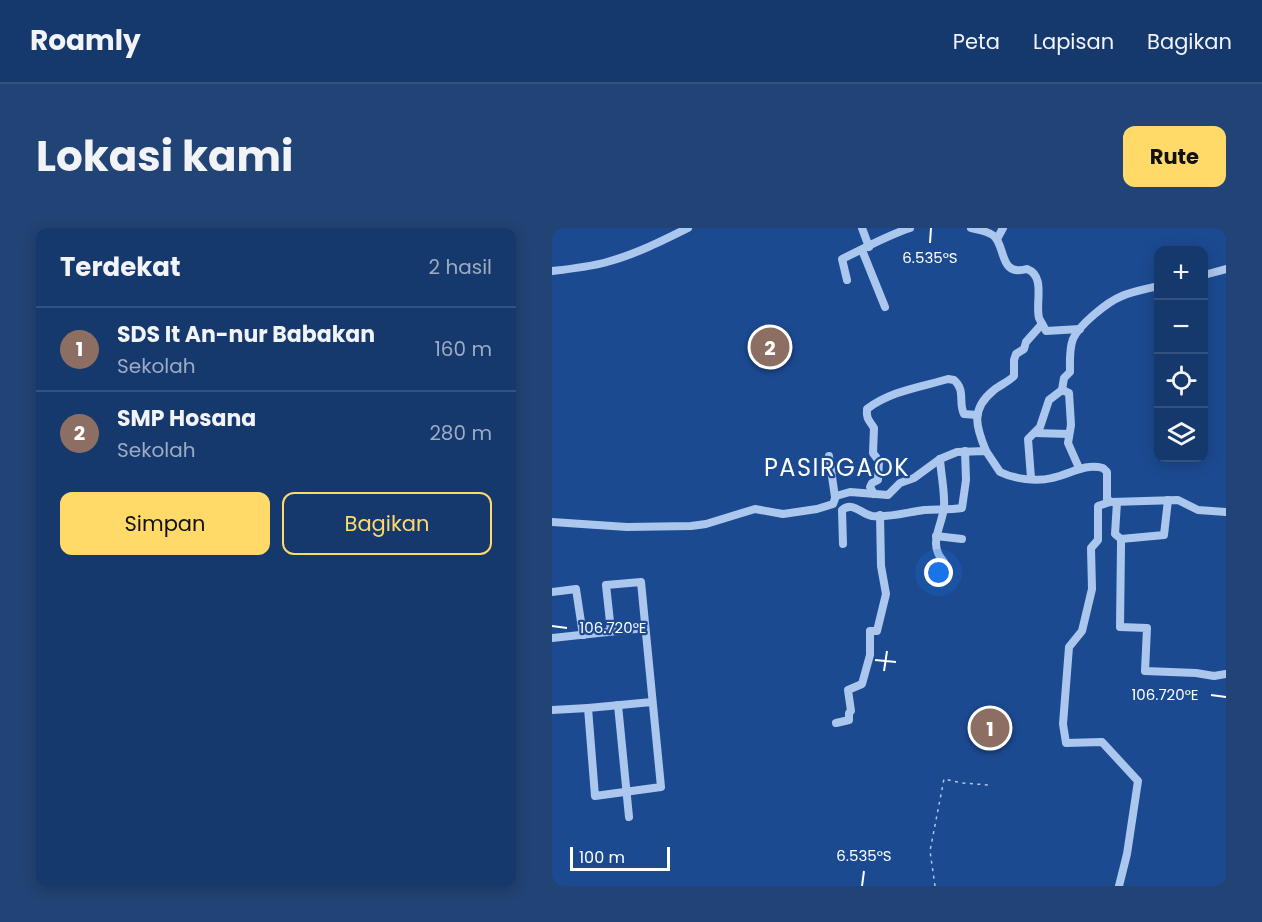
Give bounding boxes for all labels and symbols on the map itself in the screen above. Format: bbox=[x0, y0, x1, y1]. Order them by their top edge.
text: 6.535°S bbox=[902, 247, 958, 268]
pin: 2 bbox=[750, 324, 790, 370]
district label: PASIRGAOK bbox=[764, 451, 910, 484]
your location bbox=[924, 558, 953, 587]
text: 106.720°E bbox=[580, 617, 646, 638]
text: 106.720°E bbox=[1132, 684, 1198, 705]
pin: 1 bbox=[970, 706, 1010, 750]
scale bar bbox=[570, 844, 670, 872]
text: 6.535°S bbox=[836, 845, 892, 866]

